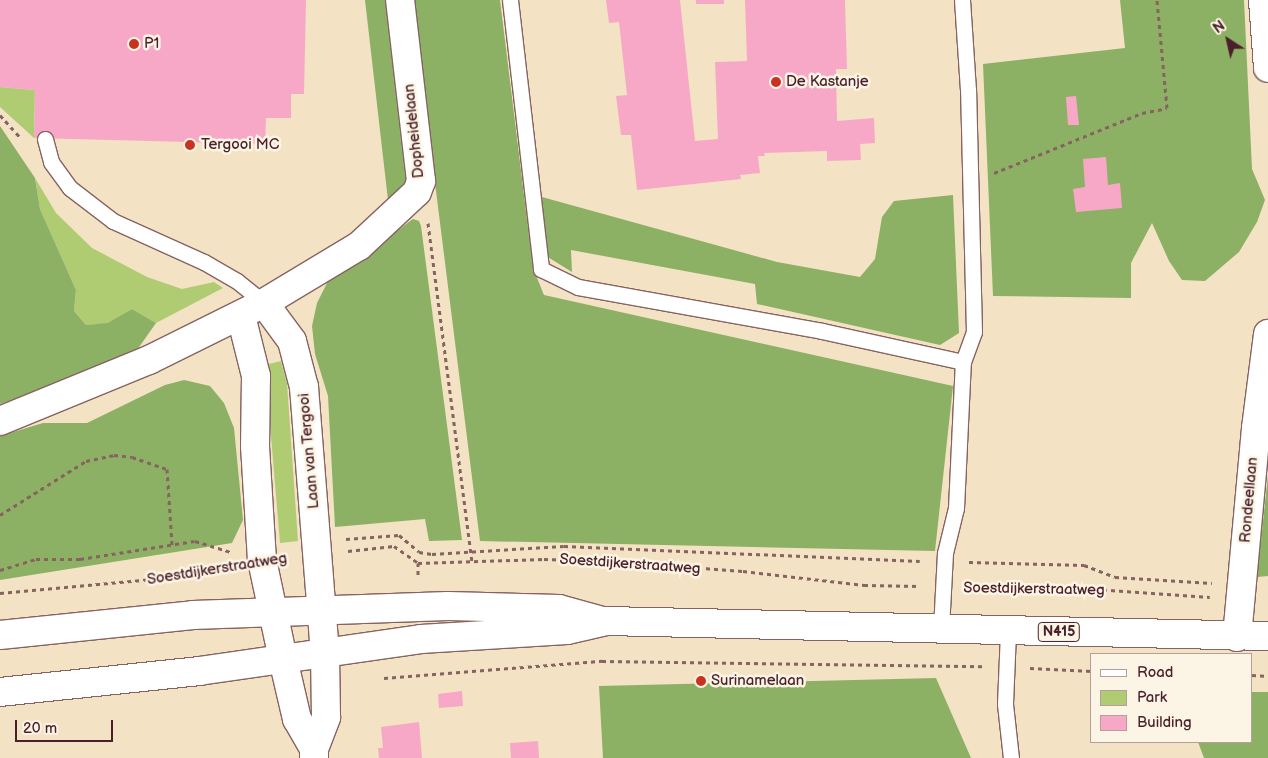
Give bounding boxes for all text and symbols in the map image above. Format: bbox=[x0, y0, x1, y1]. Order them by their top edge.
north arrow bbox=[1203, 15, 1253, 65]
text: N bbox=[1210, 17, 1228, 37]
place label: P1 bbox=[144, 35, 159, 53]
marker: P1 bbox=[128, 38, 140, 50]
place label: De Kastanje bbox=[786, 73, 869, 91]
marker: De Kastanje bbox=[770, 76, 782, 88]
street label: Dopheidelaan bbox=[400, 83, 428, 179]
place label: Tergooi MC bbox=[201, 136, 279, 154]
marker: Tergooi MC bbox=[183, 138, 197, 152]
street label: Laan van Tergooi bbox=[295, 392, 323, 510]
street label: Rondeellaan bbox=[1236, 456, 1262, 544]
street label: Soestdijkerstraatweg bbox=[146, 549, 288, 589]
street label: Soestdijkerstraatweg bbox=[559, 550, 701, 578]
street label: Soestdijkerstraatweg bbox=[963, 579, 1105, 599]
road number: N415 bbox=[1038, 620, 1080, 644]
legend bbox=[1090, 653, 1253, 743]
text: Road bbox=[1137, 663, 1173, 682]
place label: Surinamelaan bbox=[711, 672, 804, 690]
marker: Surinamelaan bbox=[695, 675, 707, 687]
text: Park bbox=[1137, 688, 1167, 707]
scale bar bbox=[18, 710, 115, 742]
text: Building bbox=[1137, 713, 1192, 732]
text: 20 m bbox=[23, 719, 57, 738]

